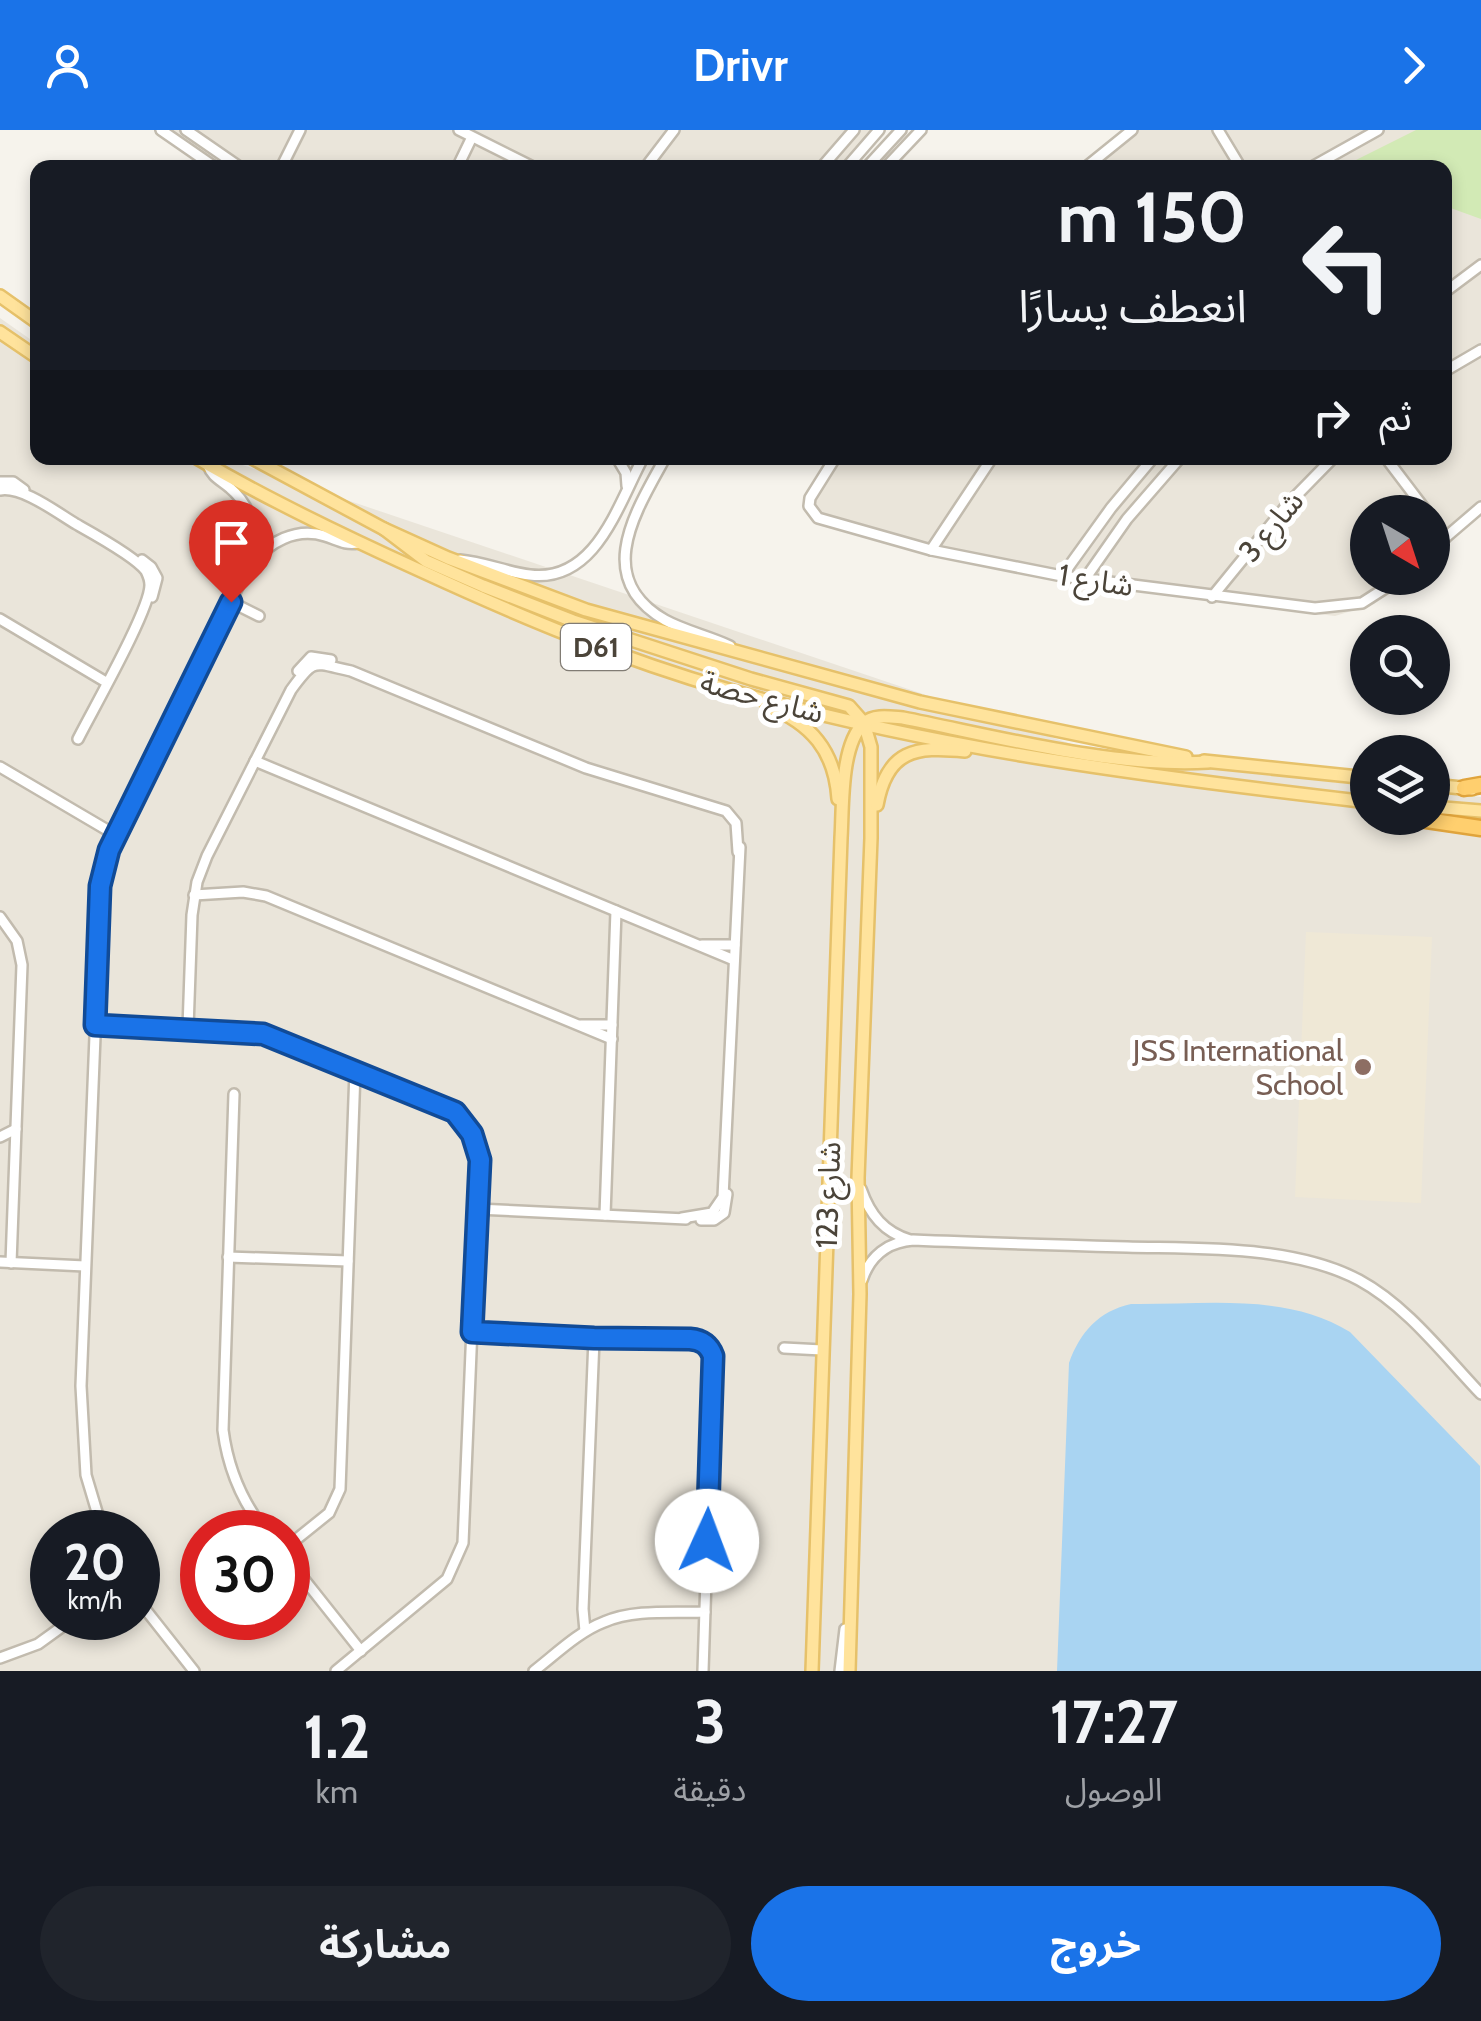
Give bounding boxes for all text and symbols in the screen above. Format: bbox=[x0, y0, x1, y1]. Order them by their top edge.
icon: person bbox=[40, 38, 95, 93]
text: Drivr bbox=[693, 38, 788, 92]
icon: forward bbox=[1386, 38, 1441, 93]
text: 150 m bbox=[1058, 174, 1247, 260]
icon: left bbox=[1282, 200, 1412, 330]
text: انعطف يسارًا bbox=[1018, 279, 1247, 333]
icon: right bbox=[1304, 390, 1359, 445]
text: ثم bbox=[1379, 393, 1412, 440]
street label: شارع 3 bbox=[1231, 483, 1314, 572]
north arrow bbox=[1350, 495, 1450, 595]
map controls bbox=[1350, 495, 1450, 835]
pin bbox=[189, 500, 274, 603]
icon: arrive bbox=[204, 515, 259, 570]
street label: شارع 1 bbox=[1055, 556, 1136, 608]
button: search bbox=[1350, 615, 1450, 715]
road number: D61 bbox=[561, 624, 631, 670]
street label: شارع حصة bbox=[695, 663, 828, 735]
button: layers bbox=[1350, 735, 1450, 835]
place label: JSS International School bbox=[1132, 1032, 1343, 1103]
marker: JSS International School bbox=[1352, 1056, 1374, 1078]
street label: شارع 123 bbox=[808, 1141, 852, 1249]
position arrow bbox=[655, 1489, 759, 1593]
speed limit sign: 30 bbox=[180, 1510, 310, 1640]
text: 20 bbox=[64, 1532, 126, 1593]
text: km/h bbox=[68, 1585, 122, 1615]
text: 3 bbox=[694, 1685, 726, 1758]
text: 17:27 bbox=[1049, 1685, 1178, 1758]
text: 1.2 bbox=[303, 1700, 370, 1773]
text: دقيقة bbox=[673, 1770, 746, 1809]
text: الوصول bbox=[1065, 1770, 1162, 1809]
text: km bbox=[316, 1772, 358, 1811]
button: مشاركة bbox=[40, 1886, 731, 2001]
button: خروج bbox=[751, 1886, 1441, 2001]

